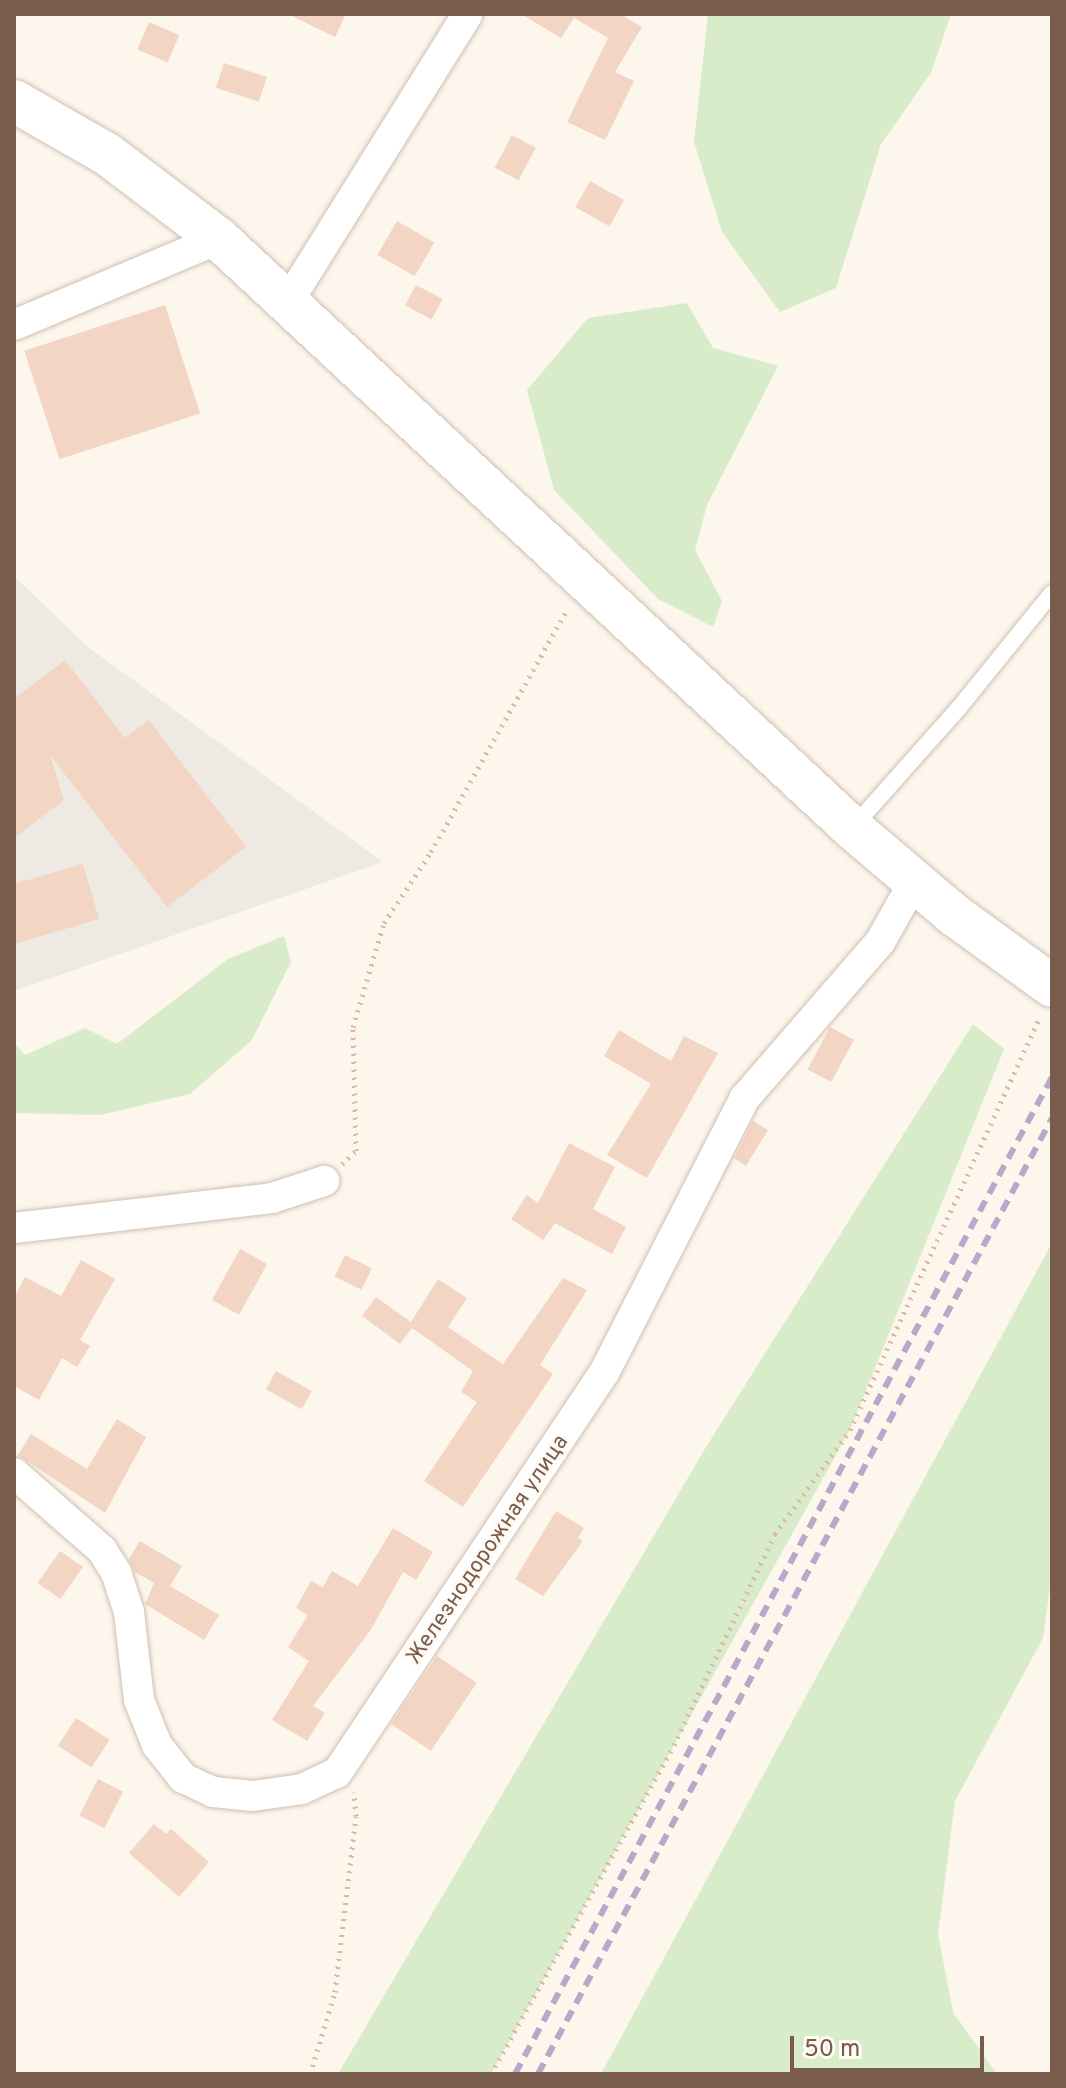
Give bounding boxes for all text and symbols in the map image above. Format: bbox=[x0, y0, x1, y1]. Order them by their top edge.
street label: Железнодорожная улица bbox=[401, 1430, 575, 1670]
scale bar bbox=[794, 2020, 988, 2070]
text: 50 m bbox=[804, 2035, 860, 2065]

